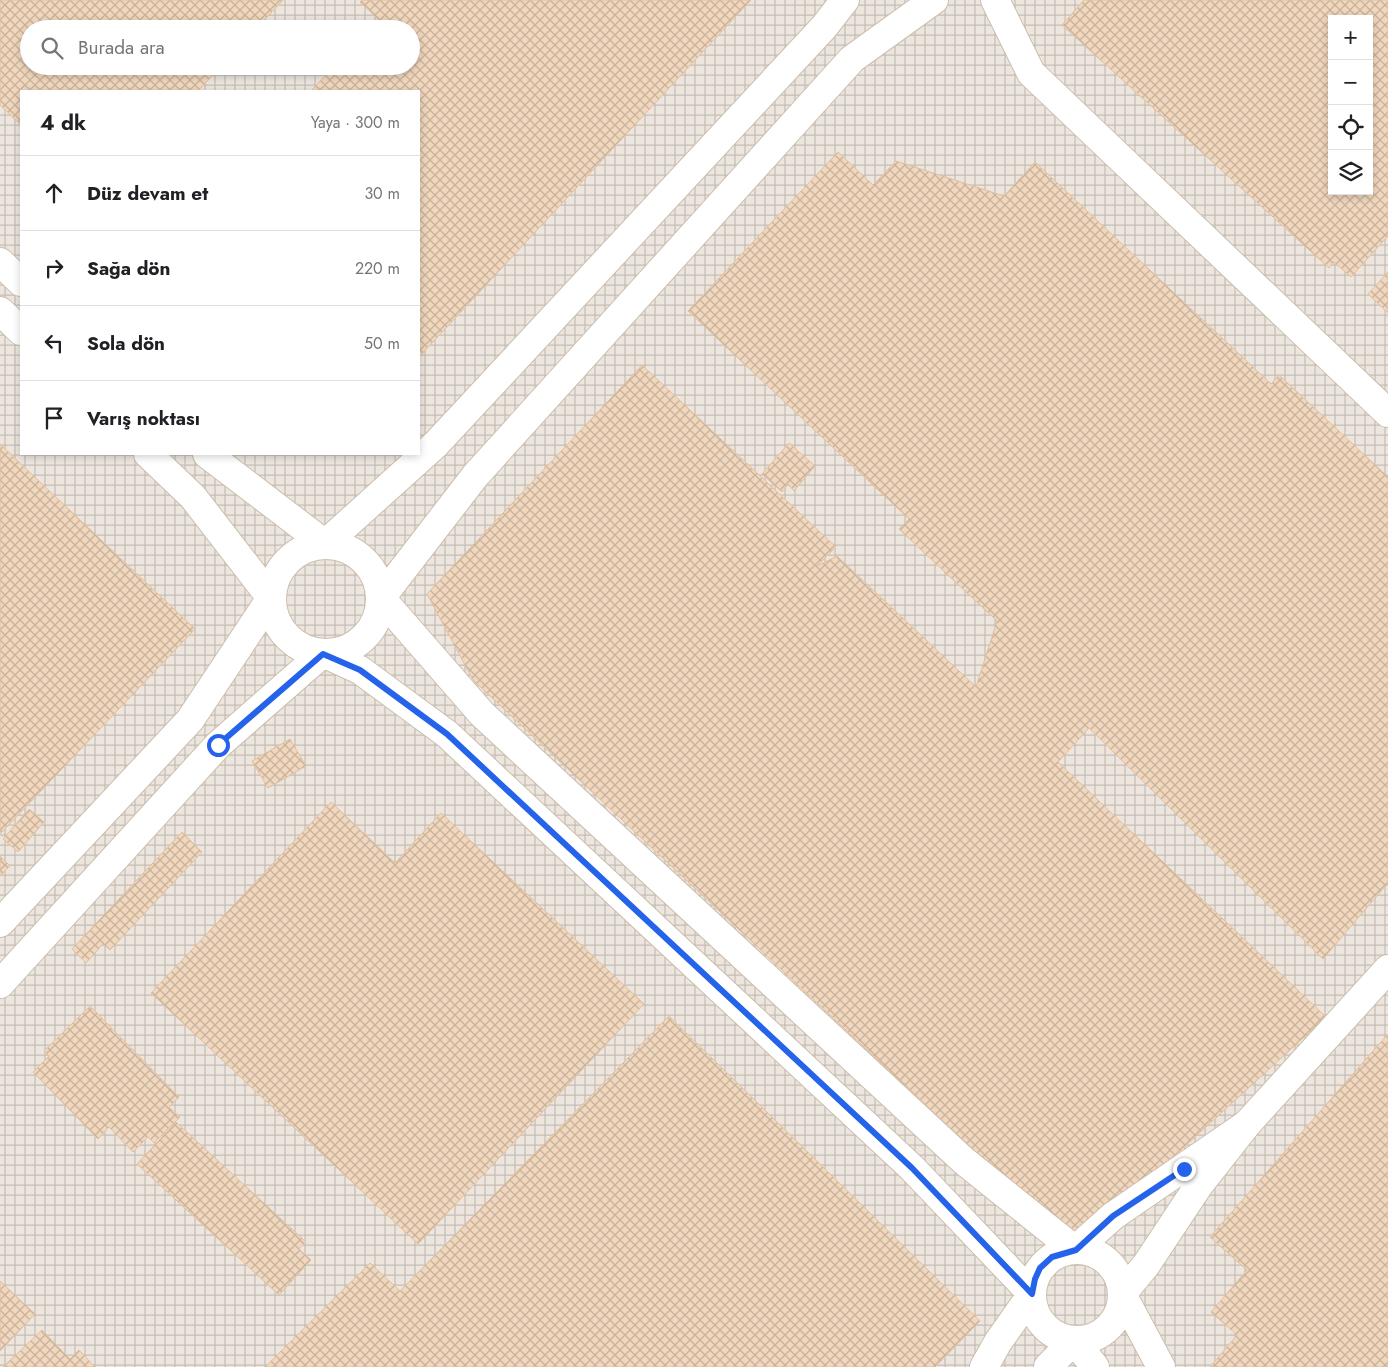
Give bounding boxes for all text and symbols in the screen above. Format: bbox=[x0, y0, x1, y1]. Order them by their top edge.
map controls bbox=[1328, 15, 1373, 195]
button: + bbox=[1328, 15, 1373, 60]
search box bbox=[20, 20, 420, 75]
icon: search bbox=[38, 34, 66, 62]
text: Burada ara bbox=[78, 34, 165, 61]
button: − bbox=[1328, 60, 1373, 105]
button: locate bbox=[1328, 105, 1373, 150]
text: 4 dk bbox=[40, 108, 86, 138]
text: Yaya · 300 m bbox=[311, 111, 400, 134]
button: layers bbox=[1328, 150, 1373, 195]
icon: ahead bbox=[40, 179, 68, 207]
text: Düz devam et bbox=[87, 180, 208, 207]
text: 30 m bbox=[364, 182, 400, 205]
icon: right bbox=[40, 254, 68, 282]
text: Sağa dön bbox=[87, 255, 171, 282]
text: 220 m bbox=[355, 257, 400, 280]
icon: left bbox=[40, 329, 68, 357]
text: Sola dön bbox=[87, 330, 165, 357]
text: 50 m bbox=[364, 332, 400, 355]
icon: arrive bbox=[40, 404, 68, 432]
text: Varış noktası bbox=[87, 405, 200, 432]
route start bbox=[207, 734, 230, 757]
route end bbox=[1173, 1158, 1196, 1181]

